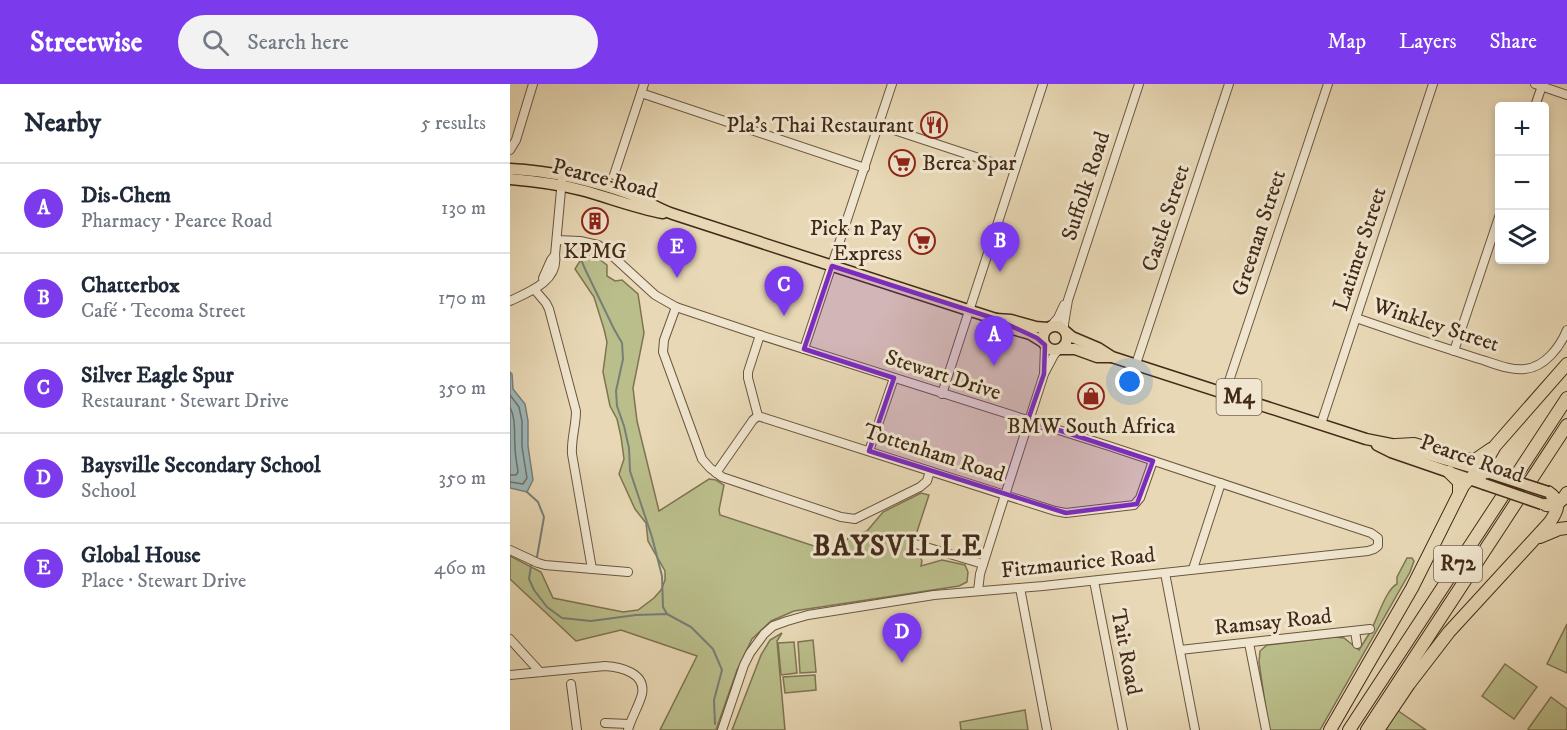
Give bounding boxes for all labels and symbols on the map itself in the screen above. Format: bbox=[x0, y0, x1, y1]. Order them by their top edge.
restaurant icon: Pla's Thai Restaurant bbox=[919, 110, 949, 140]
place label: Pla's Thai Restaurant bbox=[726, 112, 914, 139]
street label: Suffolk Road bbox=[1056, 128, 1116, 244]
supermarket icon: Berea Spar bbox=[887, 148, 917, 178]
place label: Berea Spar bbox=[922, 150, 1017, 177]
street label: Pearce Road bbox=[549, 153, 661, 205]
street label: Castle Street bbox=[1136, 161, 1196, 275]
street label: Greenan Street bbox=[1226, 167, 1292, 299]
street label: Latimer Street bbox=[1327, 184, 1393, 314]
building icon: KPMG bbox=[580, 206, 610, 236]
place label: Pick n Pay Express bbox=[810, 215, 903, 267]
pin: B bbox=[980, 222, 1020, 272]
supermarket icon: Pick n Pay Express bbox=[907, 226, 937, 256]
pin: E bbox=[658, 228, 696, 278]
place label: KPMG bbox=[563, 238, 627, 265]
pin: C bbox=[764, 266, 804, 316]
street label: Winkley Street bbox=[1369, 292, 1502, 358]
pin: A bbox=[974, 316, 1014, 366]
street label: Stewart Drive bbox=[882, 344, 1004, 406]
your location bbox=[1115, 367, 1144, 396]
road number: M4 bbox=[1216, 379, 1262, 415]
shop icon: BMW South Africa bbox=[1076, 381, 1106, 411]
place label: BMW South Africa bbox=[1007, 413, 1176, 440]
street label: Tottenham Road bbox=[860, 417, 1008, 489]
street label: Pearce Road bbox=[1417, 429, 1527, 489]
district label: BAYSVILLE bbox=[813, 529, 983, 564]
street label: Fitzmaurice Road bbox=[1000, 541, 1156, 585]
road number: R72 bbox=[1434, 546, 1482, 582]
street label: Ramsay Road bbox=[1213, 602, 1333, 642]
street label: Tait Road bbox=[1104, 607, 1148, 697]
pin: D bbox=[882, 614, 922, 663]

